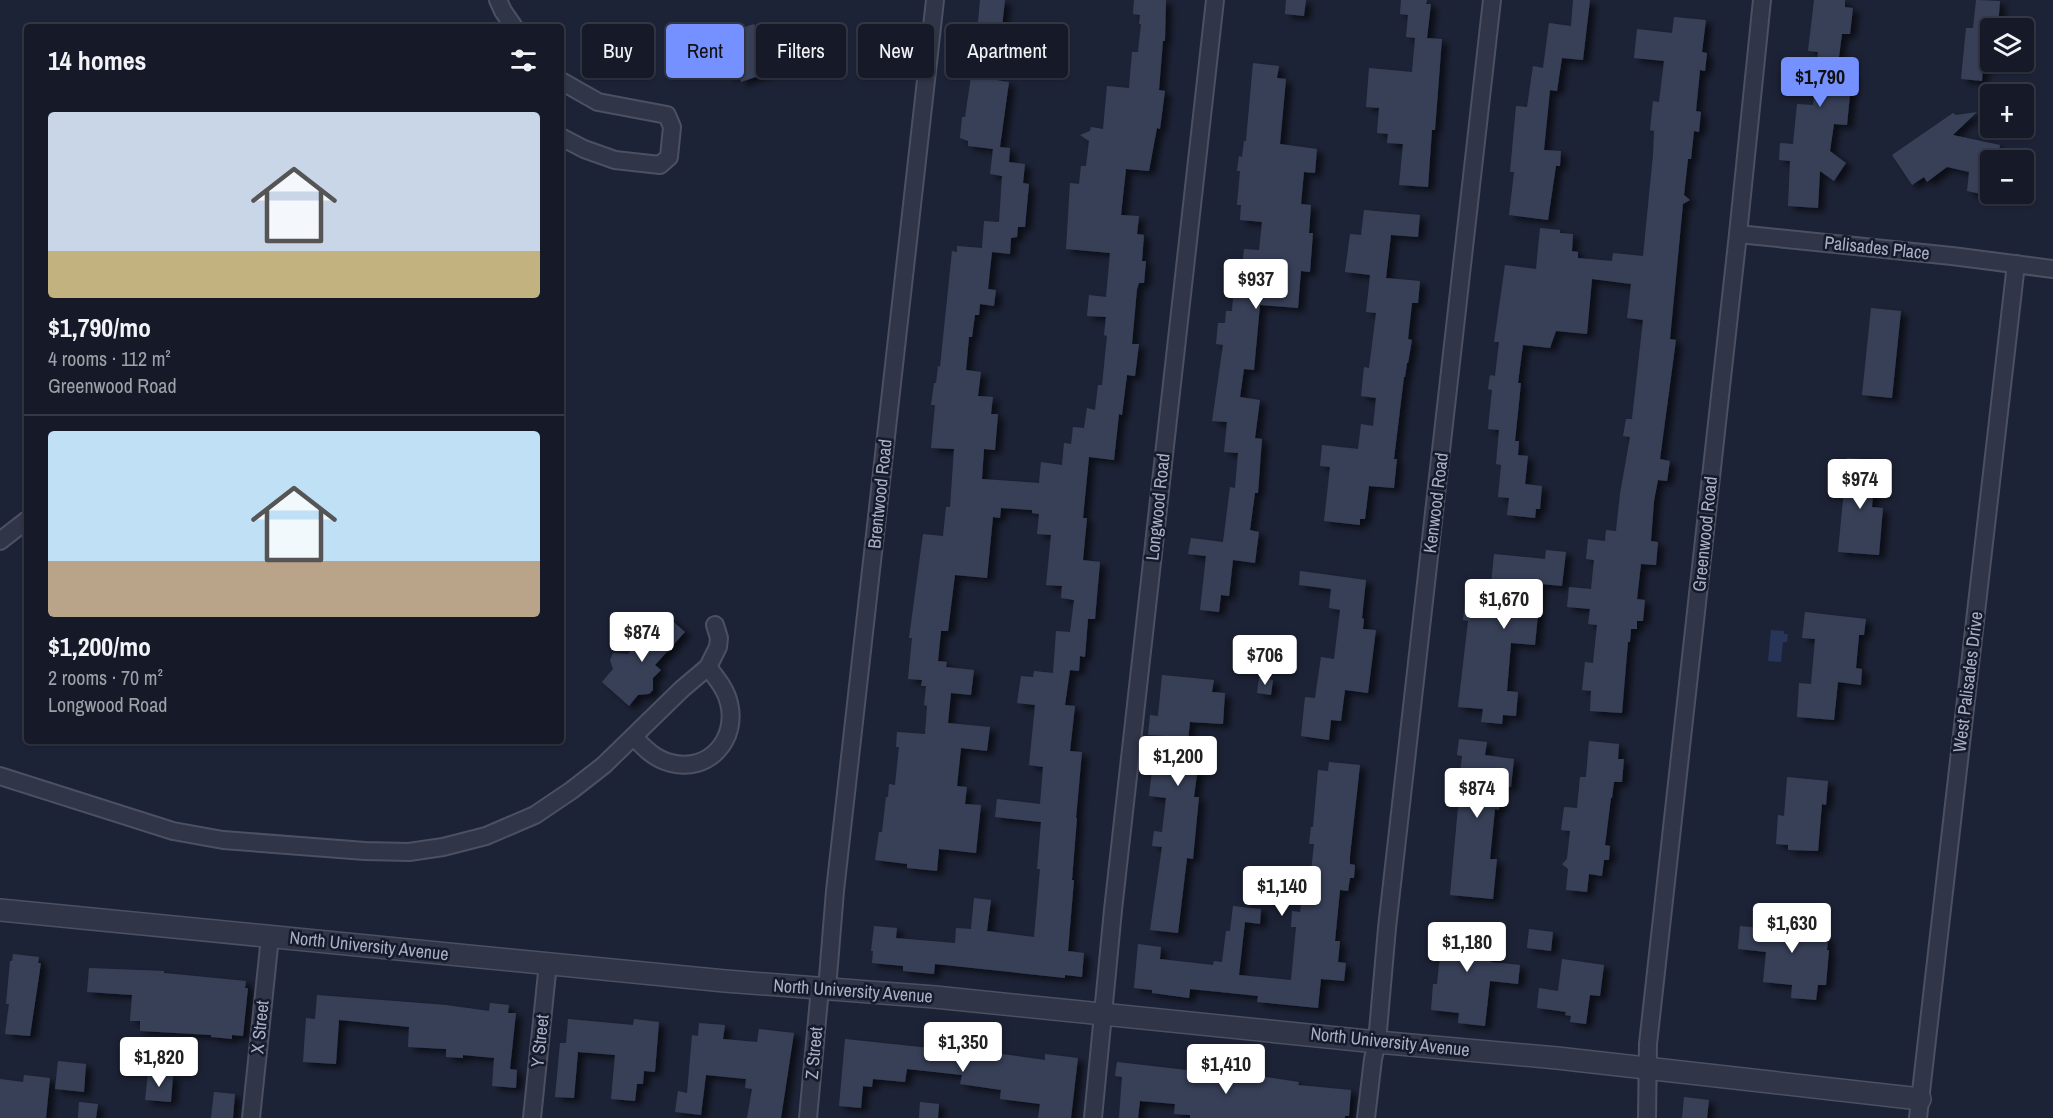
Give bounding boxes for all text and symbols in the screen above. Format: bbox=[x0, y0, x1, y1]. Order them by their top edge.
map controls bbox=[1980, 18, 2034, 204]
button: layers bbox=[1980, 18, 2034, 72]
chip: Buy bbox=[582, 24, 654, 78]
chip: Rent bbox=[666, 24, 744, 78]
chip: Filters bbox=[756, 24, 846, 78]
chip: New bbox=[858, 24, 934, 78]
chip: Apartment bbox=[946, 24, 1068, 78]
text: 14 homes bbox=[48, 43, 146, 78]
icon: filters bbox=[507, 44, 540, 77]
pin: $1,790 bbox=[1771, 57, 1869, 108]
text: $1,790 bbox=[1795, 63, 1845, 90]
button: + bbox=[1980, 84, 2034, 138]
button: − bbox=[1980, 150, 2034, 204]
icon: home bbox=[240, 151, 348, 259]
street label: Palisades Place bbox=[1823, 230, 1931, 265]
pin: $937 bbox=[1220, 259, 1292, 310]
text: $937 bbox=[1238, 265, 1274, 292]
text: $1,790/mo bbox=[48, 310, 151, 345]
text: 4 rooms · 112 m² bbox=[48, 345, 171, 372]
text: Greenwood Road bbox=[48, 372, 177, 399]
street label: Brentwood Road bbox=[861, 438, 898, 550]
street label: Kenwood Road bbox=[1417, 451, 1454, 555]
street label: Longwood Road bbox=[1139, 452, 1176, 562]
pin: $974 bbox=[1824, 459, 1896, 510]
text: $974 bbox=[1842, 465, 1878, 492]
icon: home bbox=[240, 470, 348, 578]
street label: Greenwood Road bbox=[1686, 475, 1723, 593]
pin: $1,670 bbox=[1455, 579, 1553, 630]
text: $1,670 bbox=[1479, 585, 1529, 612]
street label: West Palisades Drive bbox=[1946, 610, 1989, 754]
pin: $874 bbox=[606, 612, 678, 663]
text: $874 bbox=[624, 618, 660, 645]
text: $1,200/mo bbox=[48, 629, 151, 664]
pin: $706 bbox=[1229, 635, 1301, 686]
text: $706 bbox=[1247, 641, 1283, 668]
text: 2 rooms · 70 m² bbox=[48, 664, 163, 691]
text: Longwood Road bbox=[48, 691, 167, 718]
pin: $1,200 bbox=[1129, 736, 1227, 787]
text: $1,200 bbox=[1153, 742, 1203, 769]
pin: $874 bbox=[1441, 768, 1513, 819]
text: $874 bbox=[1459, 774, 1495, 801]
pin: $1,140 bbox=[1233, 866, 1331, 917]
text: $1,140 bbox=[1257, 872, 1307, 899]
pin: $1,630 bbox=[1743, 903, 1841, 954]
text: $1,630 bbox=[1767, 909, 1817, 936]
pin: $1,180 bbox=[1418, 922, 1516, 973]
street label: North University Avenue bbox=[288, 925, 450, 966]
text: $1,180 bbox=[1442, 928, 1492, 955]
street label: North University Avenue bbox=[772, 972, 934, 1009]
street label: X Street bbox=[244, 999, 275, 1055]
street label: Y Street bbox=[524, 1013, 555, 1069]
street label: North University Avenue bbox=[1309, 1021, 1471, 1062]
pin: $1,350 bbox=[914, 1022, 1012, 1073]
street label: Z Street bbox=[799, 1026, 828, 1080]
text: $1,350 bbox=[938, 1028, 988, 1055]
pin: $1,820 bbox=[110, 1037, 208, 1088]
text: $1,820 bbox=[134, 1043, 184, 1070]
pin: $1,410 bbox=[1177, 1044, 1275, 1095]
text: $1,410 bbox=[1201, 1050, 1251, 1077]

